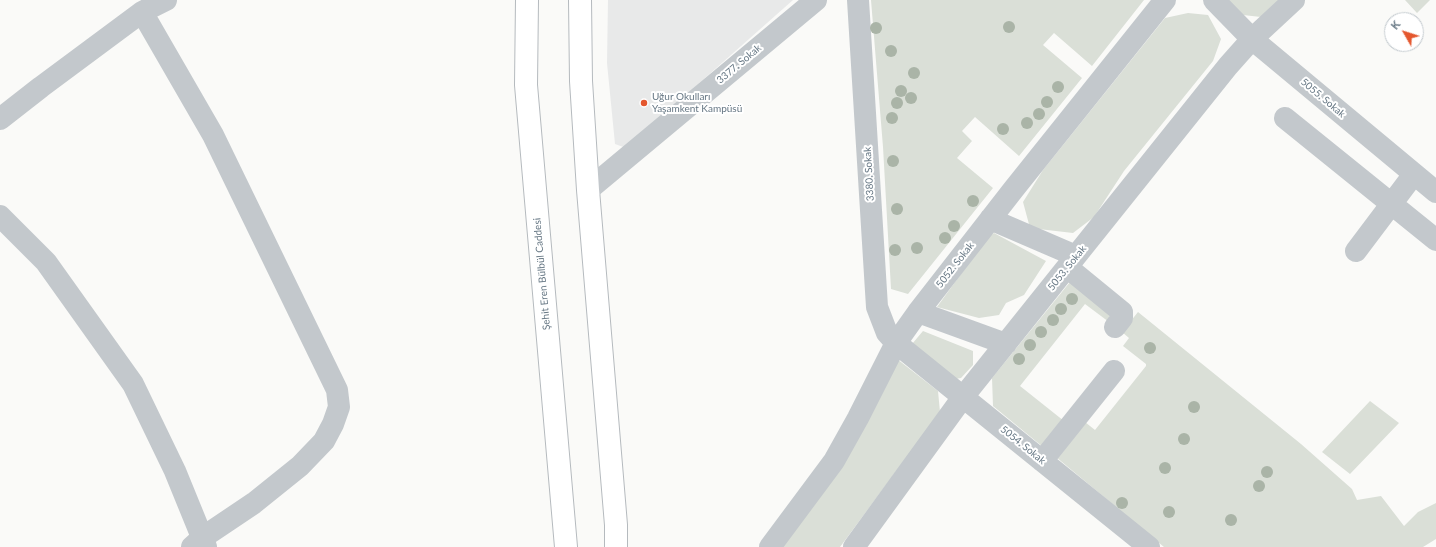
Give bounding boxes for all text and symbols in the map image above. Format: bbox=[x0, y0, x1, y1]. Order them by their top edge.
north arrow bbox=[1384, 12, 1424, 52]
text: K bbox=[1388, 18, 1402, 32]
street label: 3377. Sokak bbox=[714, 42, 764, 86]
street label: 5055. Sokak bbox=[1298, 76, 1348, 120]
place label: Uğur Okulları Yaşamkent Kampüsü bbox=[652, 91, 742, 114]
marker: Uğur Okulları Yaşamkent Kampüsü bbox=[639, 98, 649, 108]
street label: 3380. Sokak bbox=[862, 147, 876, 201]
street label: Şehit Eren Bülbül Caddesi bbox=[531, 217, 553, 331]
street label: 5052. Sokak bbox=[934, 240, 976, 290]
street label: 5053. Sokak bbox=[1045, 243, 1089, 293]
street label: 5054. Sokak bbox=[998, 423, 1048, 467]

